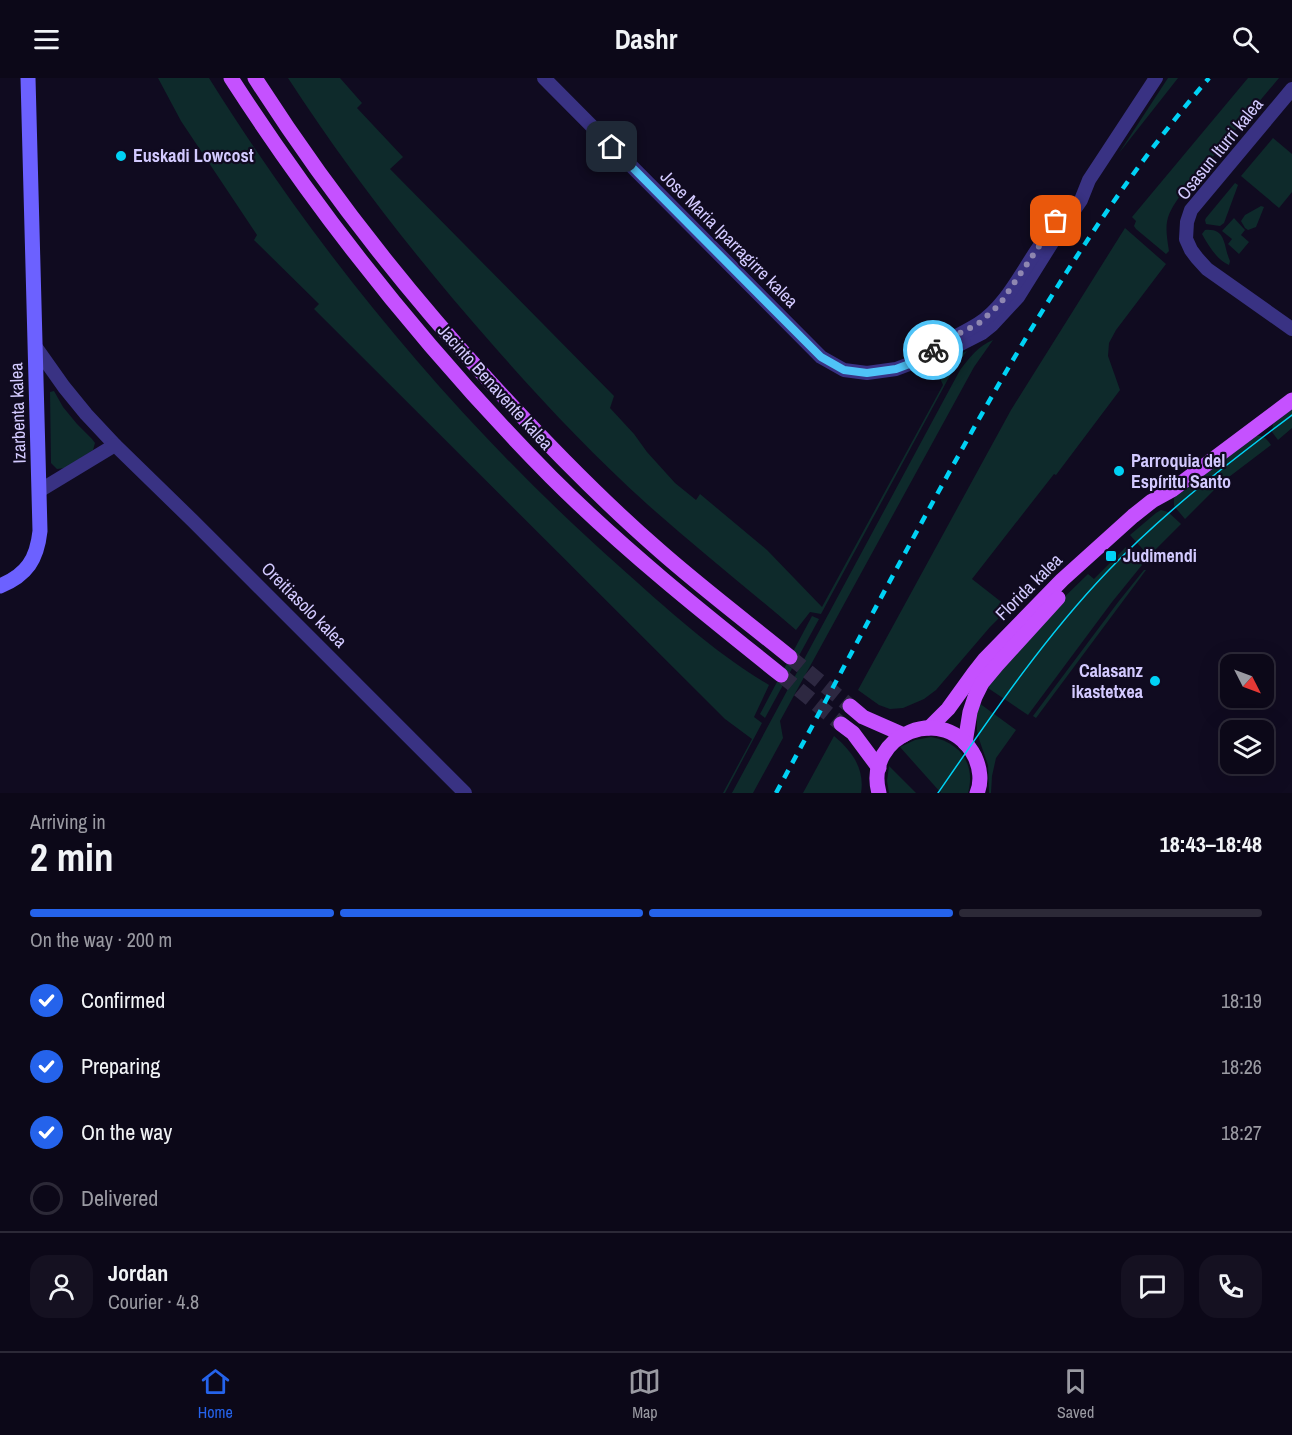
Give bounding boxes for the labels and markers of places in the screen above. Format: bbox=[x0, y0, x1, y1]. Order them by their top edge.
pin bbox=[586, 121, 637, 172]
place label: Euskadi Lowcost bbox=[133, 143, 254, 168]
marker: Euskadi Lowcost bbox=[114, 149, 128, 163]
pin bbox=[1030, 195, 1081, 246]
place label: Parroquia del Espíritu Santo bbox=[1131, 448, 1231, 494]
marker: Parroquia del Espíritu Santo bbox=[1112, 464, 1126, 478]
place label: Judimendi bbox=[1123, 543, 1197, 568]
marker: Judimendi bbox=[1104, 549, 1118, 563]
place label: Calasanz ikastetxea bbox=[1072, 658, 1144, 704]
marker: Calasanz ikastetxea bbox=[1148, 674, 1162, 688]

